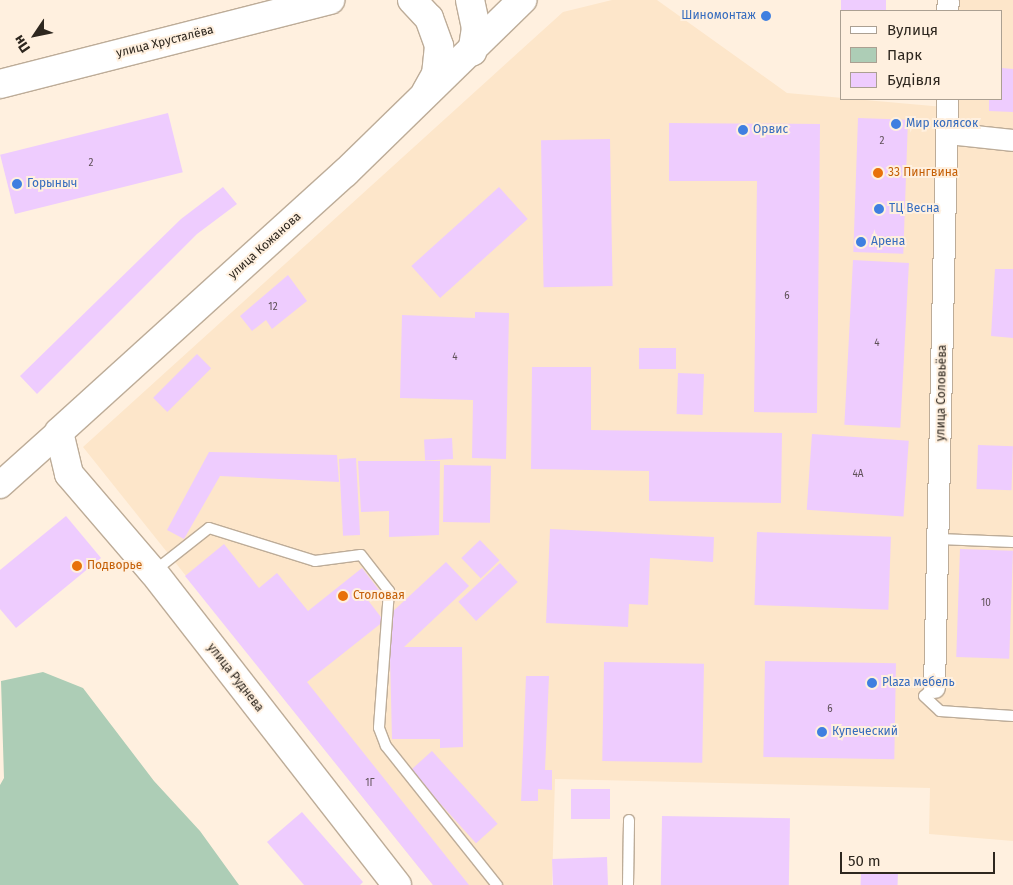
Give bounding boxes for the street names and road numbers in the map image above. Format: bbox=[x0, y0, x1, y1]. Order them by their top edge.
street label: улица Хрусталёва bbox=[115, 23, 215, 61]
street label: улица Кожанова bbox=[226, 210, 304, 282]
street label: улица Соловьёва bbox=[934, 345, 950, 441]
street label: улица Руднева bbox=[204, 641, 266, 715]

